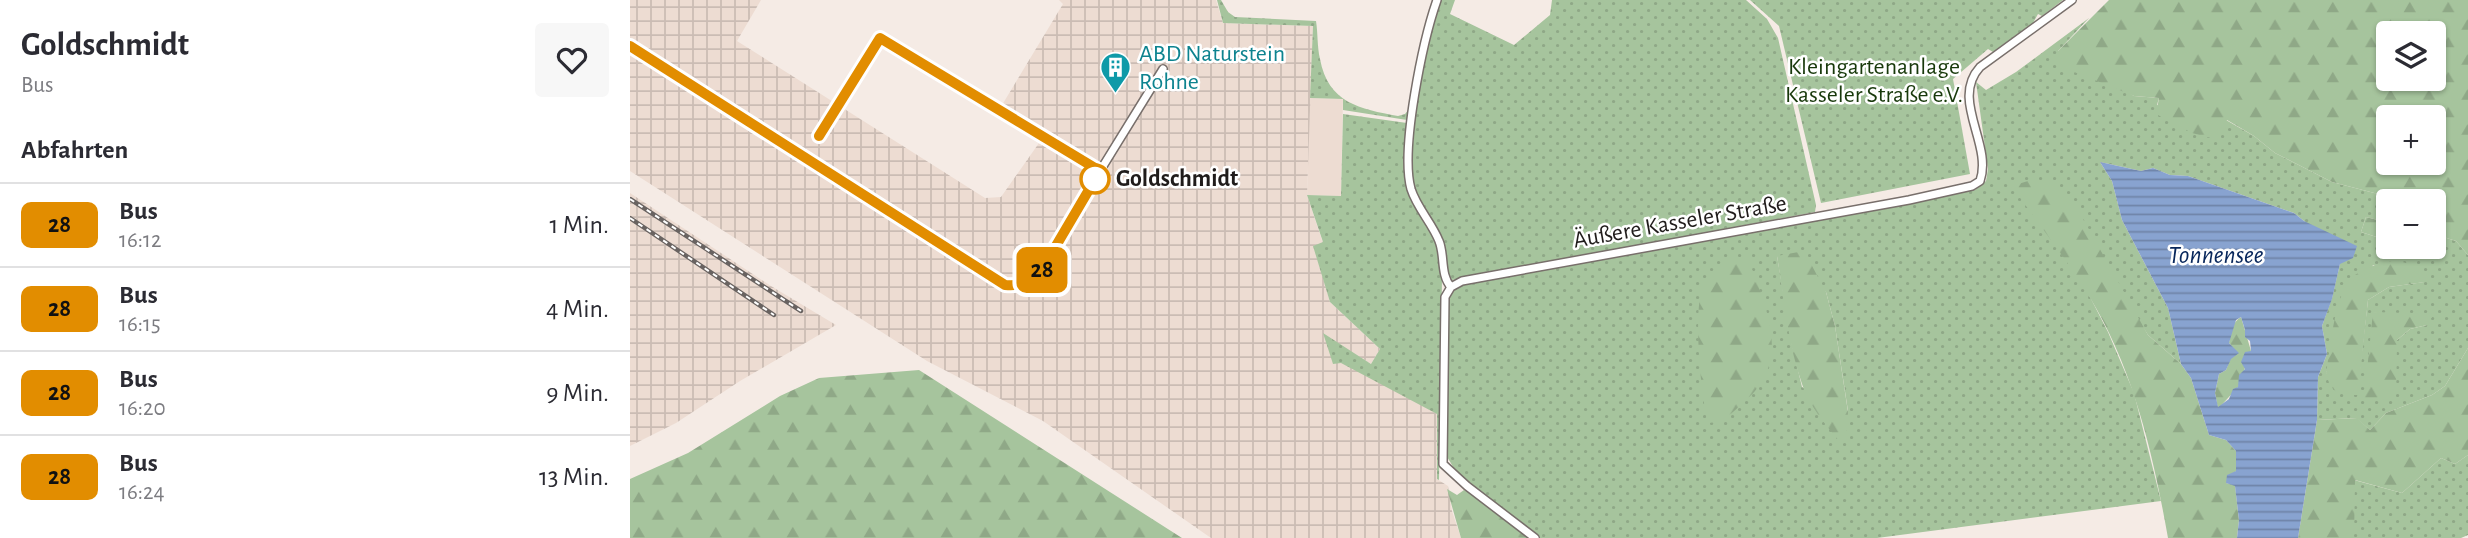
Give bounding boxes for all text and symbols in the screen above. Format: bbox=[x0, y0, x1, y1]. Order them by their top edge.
map controls bbox=[2376, 21, 2446, 259]
button: layers bbox=[2376, 21, 2446, 91]
button: heart bbox=[535, 23, 609, 97]
text: Goldschmidt bbox=[21, 29, 189, 62]
place label: ABD Naturstein Rohne bbox=[1139, 42, 1285, 94]
building icon: ABD Naturstein Rohne bbox=[1099, 51, 1133, 95]
park label: Kleingartenanlage Kasseler Straße e.V. bbox=[1785, 55, 1963, 107]
text: Bus bbox=[21, 74, 54, 97]
button: + bbox=[2376, 105, 2446, 175]
text: Abfahrten bbox=[21, 137, 128, 163]
marker: Goldschmidt bbox=[1080, 164, 1110, 194]
place label: Goldschmidt bbox=[1116, 167, 1238, 191]
button: − bbox=[2376, 189, 2446, 259]
street label: Äußere Kasseler Straße bbox=[1571, 190, 1789, 253]
text: Bus bbox=[119, 198, 158, 224]
text: 1 Min. bbox=[550, 212, 609, 238]
text: 28 bbox=[48, 213, 71, 237]
text: 16:12 bbox=[119, 229, 161, 252]
water label: Tonnensee bbox=[2168, 242, 2264, 268]
line badge: 28 bbox=[1010, 247, 1074, 293]
text: 28 bbox=[1030, 258, 1054, 282]
text: Bus bbox=[119, 282, 158, 308]
text: 4 Min. bbox=[546, 296, 609, 322]
text: 28 bbox=[48, 297, 71, 321]
text: 16:15 bbox=[119, 313, 161, 336]
text: Bus bbox=[119, 366, 158, 392]
text: 9 Min. bbox=[546, 380, 609, 406]
text: 28 bbox=[48, 381, 71, 405]
text: 16:20 bbox=[119, 397, 166, 420]
text: Bus bbox=[119, 450, 158, 476]
text: 13 Min. bbox=[539, 464, 609, 490]
text: 28 bbox=[48, 465, 71, 489]
text: 16:24 bbox=[119, 481, 165, 504]

